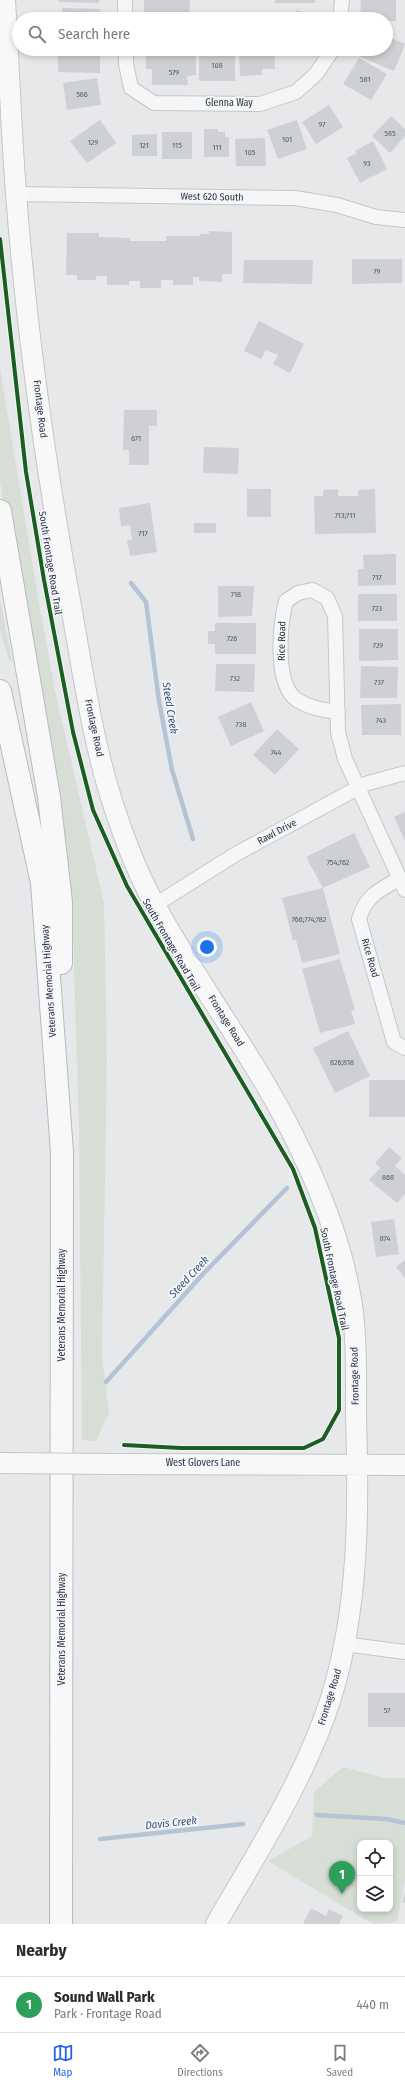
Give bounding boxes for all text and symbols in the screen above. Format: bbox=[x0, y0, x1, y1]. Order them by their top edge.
search box bbox=[12, 12, 393, 56]
icon: search bbox=[26, 23, 48, 45]
text: Search here bbox=[58, 25, 130, 43]
house number: 108 bbox=[211, 61, 223, 70]
house number: 579 bbox=[169, 68, 179, 77]
house number: 581 bbox=[360, 75, 370, 84]
house number: 586 bbox=[76, 90, 88, 99]
street label: Glenna Way bbox=[205, 97, 253, 109]
house number: 97 bbox=[318, 120, 326, 129]
house number: 585 bbox=[384, 129, 396, 138]
house number: 101 bbox=[282, 135, 292, 144]
house number: 129 bbox=[88, 138, 98, 147]
house number: 121 bbox=[139, 141, 149, 150]
house number: 115 bbox=[172, 141, 182, 150]
house number: 111 bbox=[212, 143, 222, 152]
house number: 105 bbox=[245, 148, 256, 157]
house number: 93 bbox=[363, 159, 371, 168]
street label: West 620 South bbox=[180, 190, 244, 204]
house number: 79 bbox=[373, 267, 381, 276]
street label: Frontage Road bbox=[30, 379, 50, 439]
house number: 671 bbox=[131, 434, 141, 443]
street label: South Frontage Road Trail bbox=[36, 510, 64, 616]
house number: 713;711 bbox=[335, 511, 355, 520]
house number: 717 bbox=[138, 529, 149, 538]
house number: 717 bbox=[372, 573, 383, 582]
house number: 718 bbox=[231, 590, 241, 599]
house number: 723 bbox=[372, 604, 383, 613]
street label: Rice Road bbox=[276, 621, 288, 661]
house number: 726 bbox=[227, 634, 237, 643]
house number: 729 bbox=[373, 641, 383, 650]
house number: 732 bbox=[230, 674, 241, 683]
house number: 737 bbox=[374, 678, 385, 687]
water label: Steed Creek bbox=[159, 680, 181, 735]
street label: Frontage Road bbox=[82, 698, 106, 758]
house number: 743 bbox=[376, 716, 387, 725]
house number: 738 bbox=[236, 720, 246, 729]
house number: 744 bbox=[271, 748, 281, 757]
street label: Rawl Drive bbox=[255, 817, 299, 847]
house number: 754;762 bbox=[327, 858, 350, 867]
street label: South Frontage Road Trail bbox=[140, 897, 203, 994]
house number: 766;774;782 bbox=[292, 915, 327, 924]
street label: Veterans Memorial Highway bbox=[39, 924, 59, 1038]
your location bbox=[197, 937, 217, 957]
street label: Rice Road bbox=[359, 937, 381, 979]
street label: Frontage Road bbox=[205, 993, 247, 1049]
house number: 826;818 bbox=[330, 1058, 354, 1067]
house number: 868 bbox=[382, 1173, 394, 1182]
street label: South Frontage Road Trail bbox=[317, 1227, 351, 1332]
house number: 874 bbox=[380, 1234, 390, 1243]
street label: Veterans Memorial Highway bbox=[56, 1248, 68, 1361]
water label: Steed Creek bbox=[166, 1253, 212, 1301]
street label: Frontage Road bbox=[348, 1347, 362, 1405]
street label: West Glovers Lane bbox=[166, 1457, 240, 1469]
street label: Veterans Memorial Highway bbox=[56, 1572, 68, 1685]
street label: Frontage Road bbox=[316, 1667, 344, 1727]
house number: 57 bbox=[384, 1706, 391, 1715]
water label: Davis Creek bbox=[145, 1814, 198, 1832]
map controls bbox=[357, 1840, 393, 1912]
button: locate bbox=[357, 1840, 393, 1876]
pin: 1 bbox=[329, 1861, 355, 1894]
button: layers bbox=[357, 1876, 393, 1912]
text: Nearby bbox=[16, 1940, 67, 1961]
text: Sound Wall Park bbox=[54, 1988, 155, 2006]
text: 1 bbox=[26, 1997, 32, 2012]
text: 440 m bbox=[357, 1997, 389, 2012]
text: Park · Frontage Road bbox=[54, 2006, 162, 2021]
tab: Map bbox=[52, 2042, 74, 2079]
tab: Directions bbox=[177, 2042, 223, 2079]
tab: Saved bbox=[326, 2042, 353, 2079]

